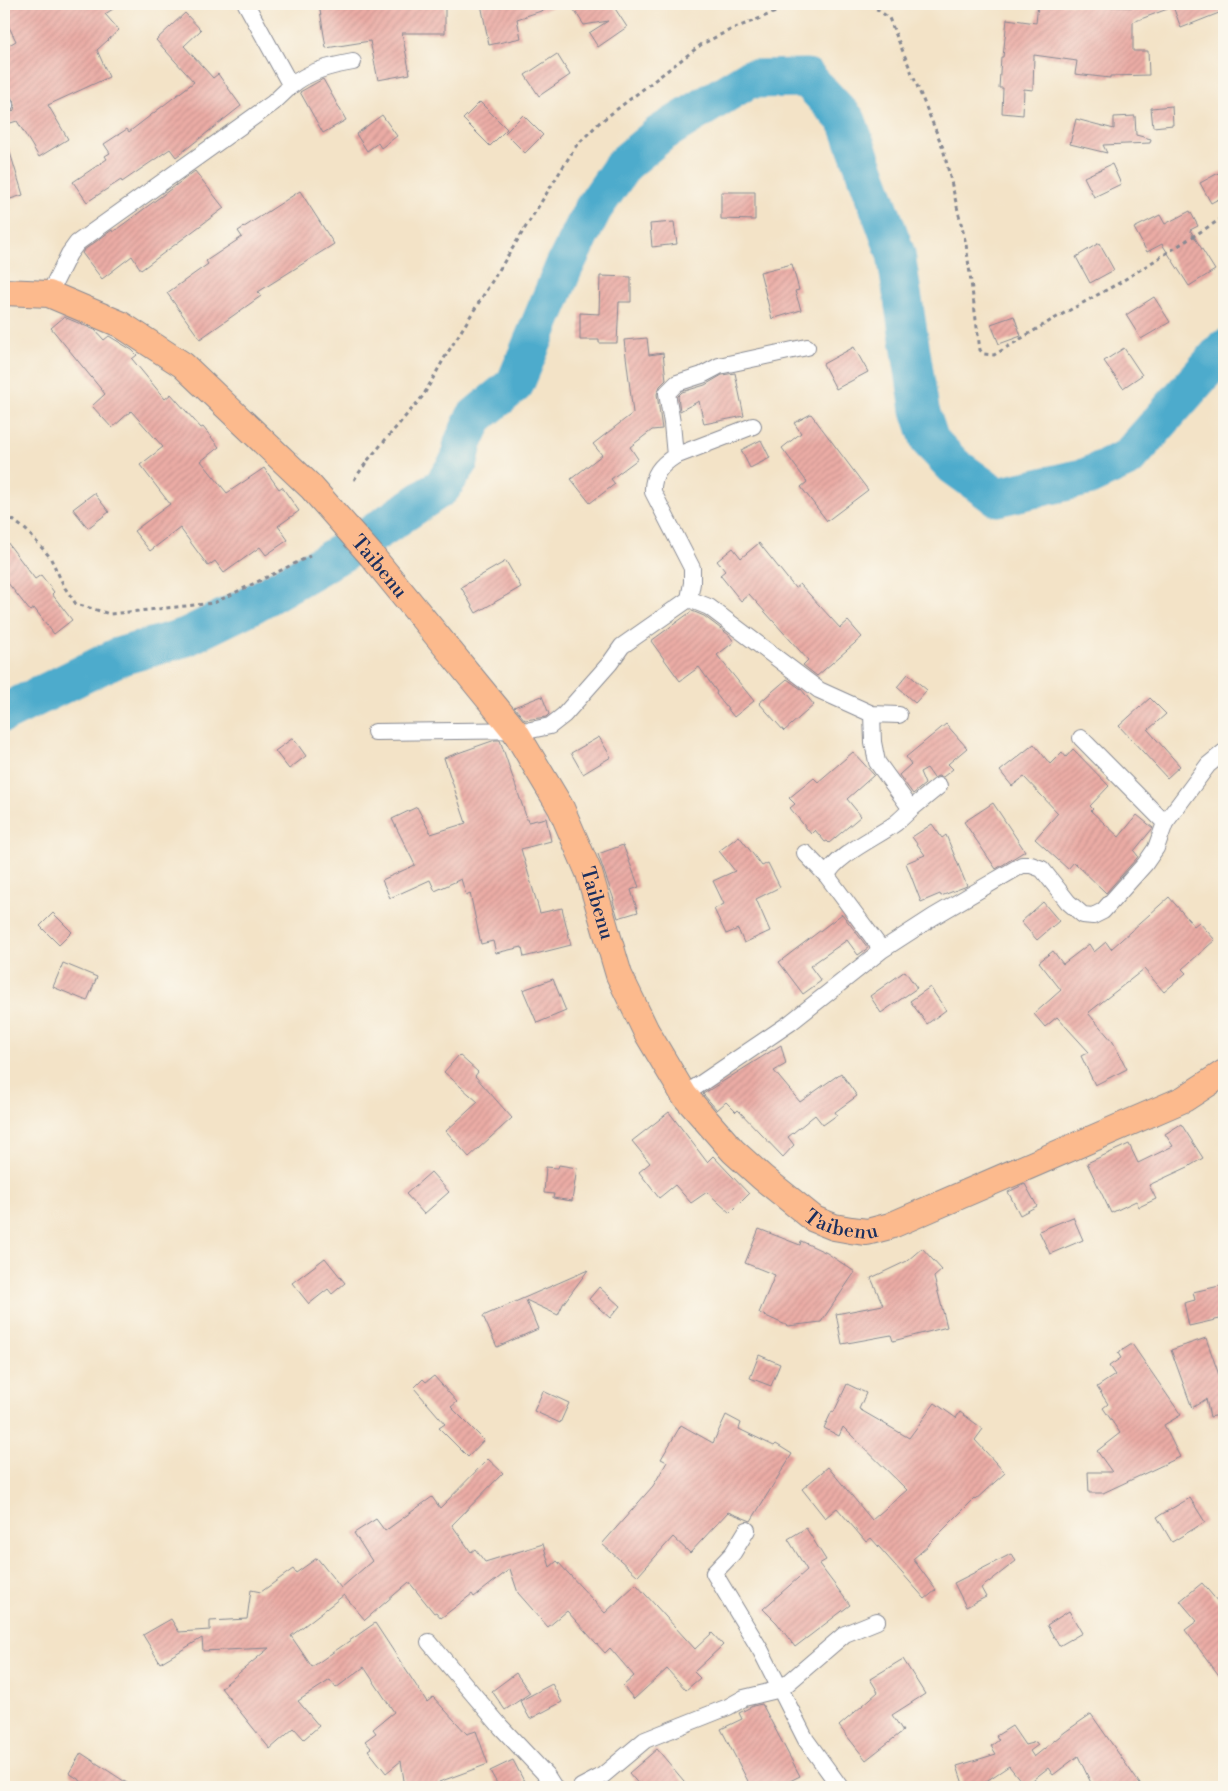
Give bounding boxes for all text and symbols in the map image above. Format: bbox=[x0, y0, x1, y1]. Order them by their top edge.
street label: Taibenu bbox=[345, 530, 412, 604]
street label: Taibenu bbox=[574, 864, 619, 943]
street label: Taibenu bbox=[798, 1205, 881, 1246]

